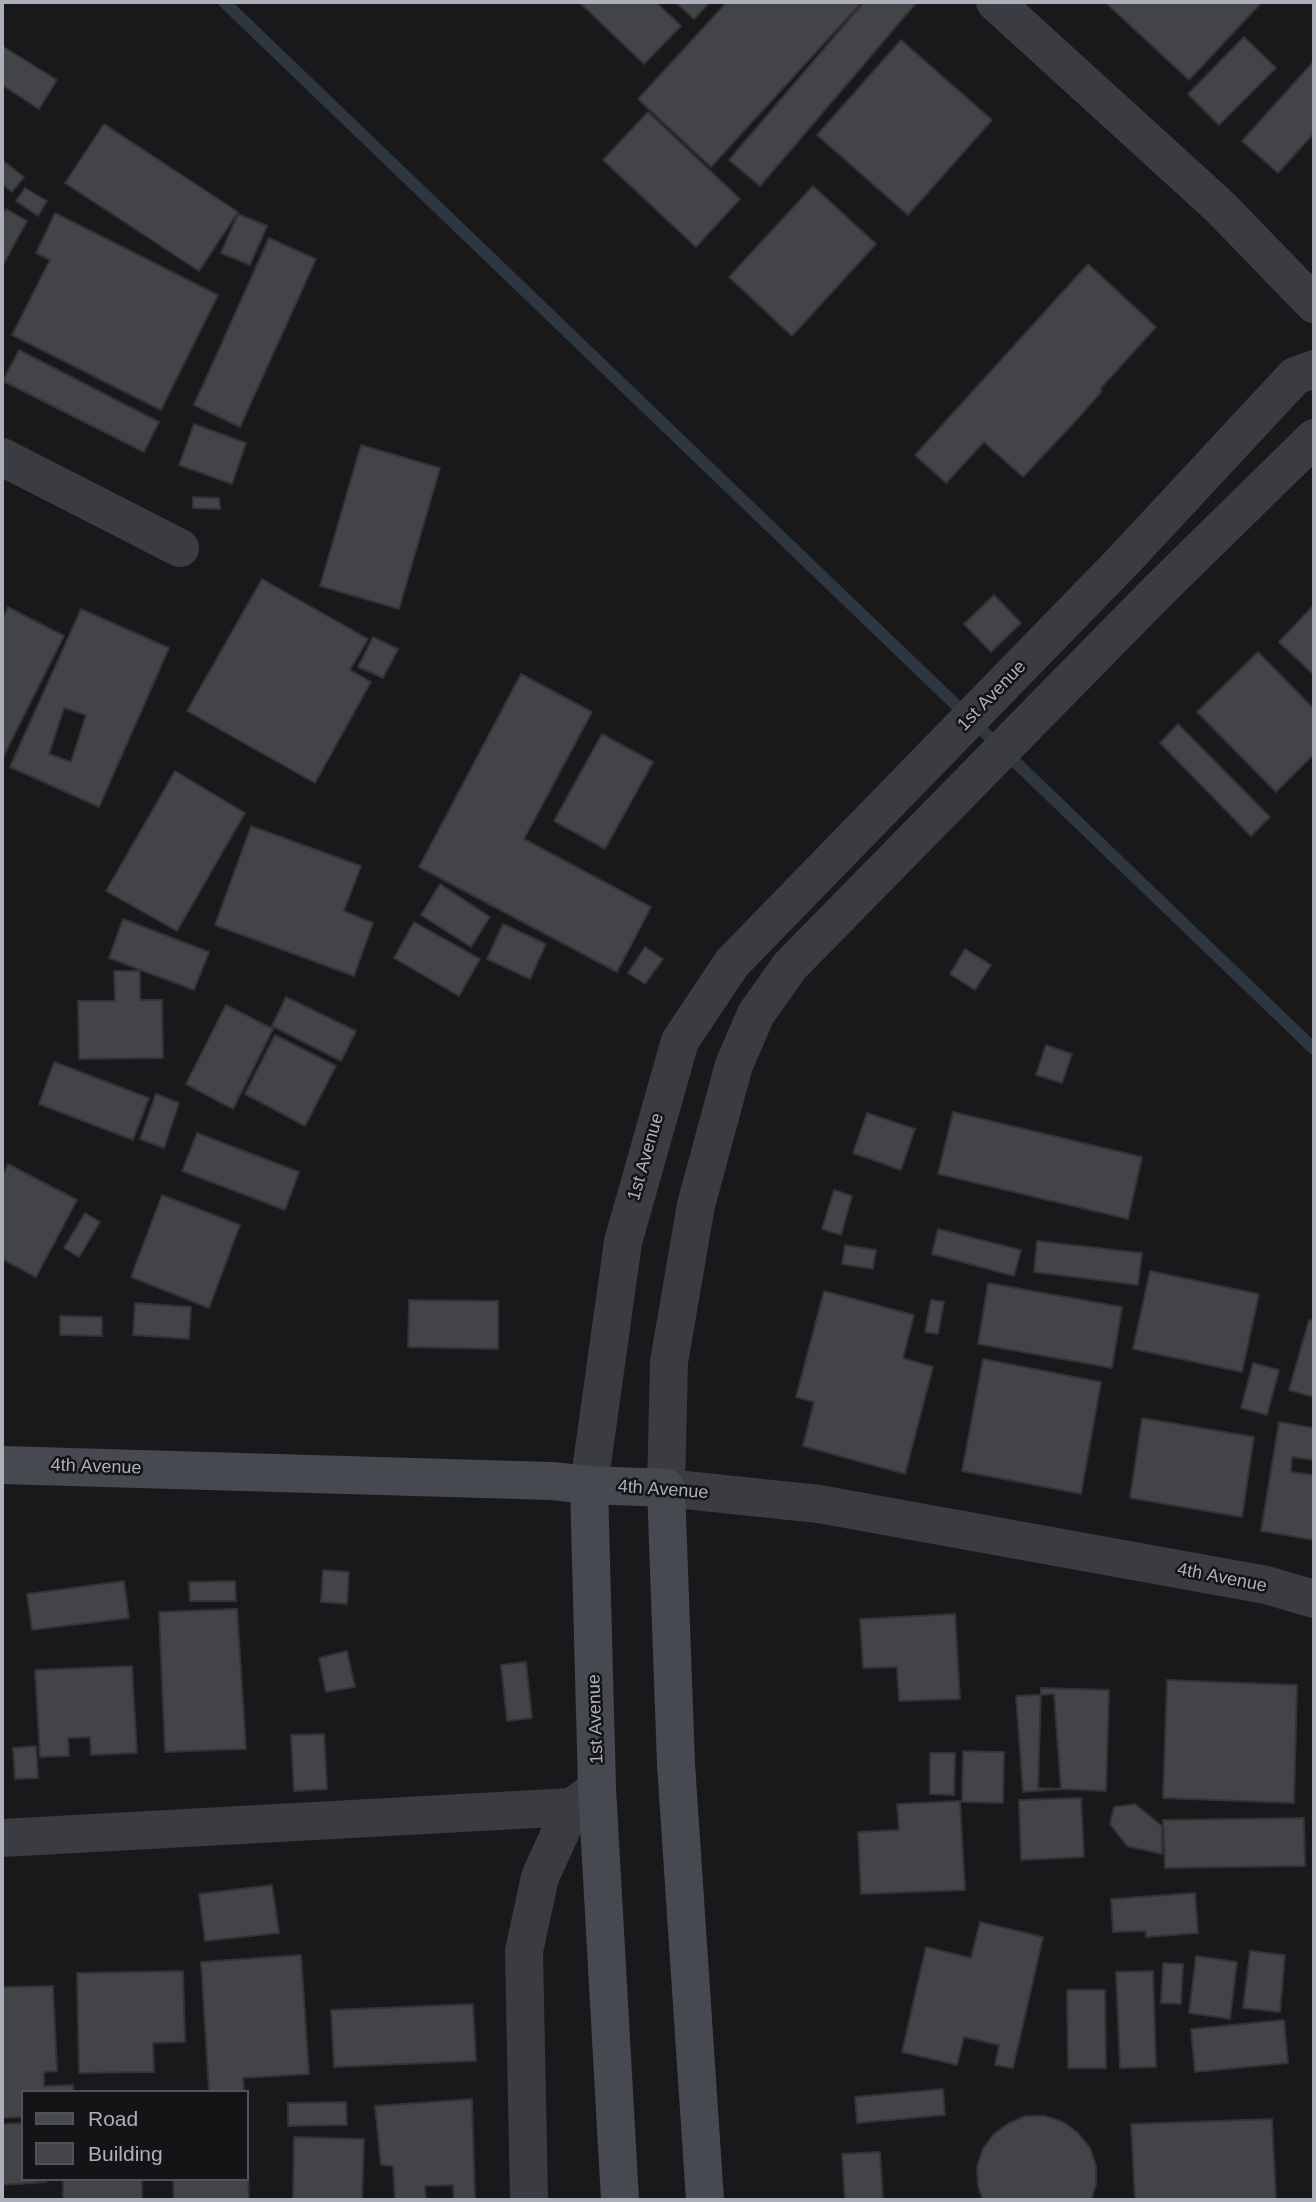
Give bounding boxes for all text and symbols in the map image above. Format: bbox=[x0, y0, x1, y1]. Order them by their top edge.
street label: 1st Avenue bbox=[953, 656, 1031, 736]
street label: 1st Avenue bbox=[623, 1111, 669, 1203]
street label: 4th Avenue bbox=[50, 1455, 142, 1479]
street label: 4th Avenue bbox=[617, 1476, 709, 1504]
street label: 4th Avenue bbox=[1175, 1559, 1269, 1597]
street label: 1st Avenue bbox=[584, 1674, 608, 1764]
legend bbox=[21, 2090, 248, 2181]
text: Road bbox=[88, 2107, 138, 2130]
text: Building bbox=[88, 2142, 163, 2165]

